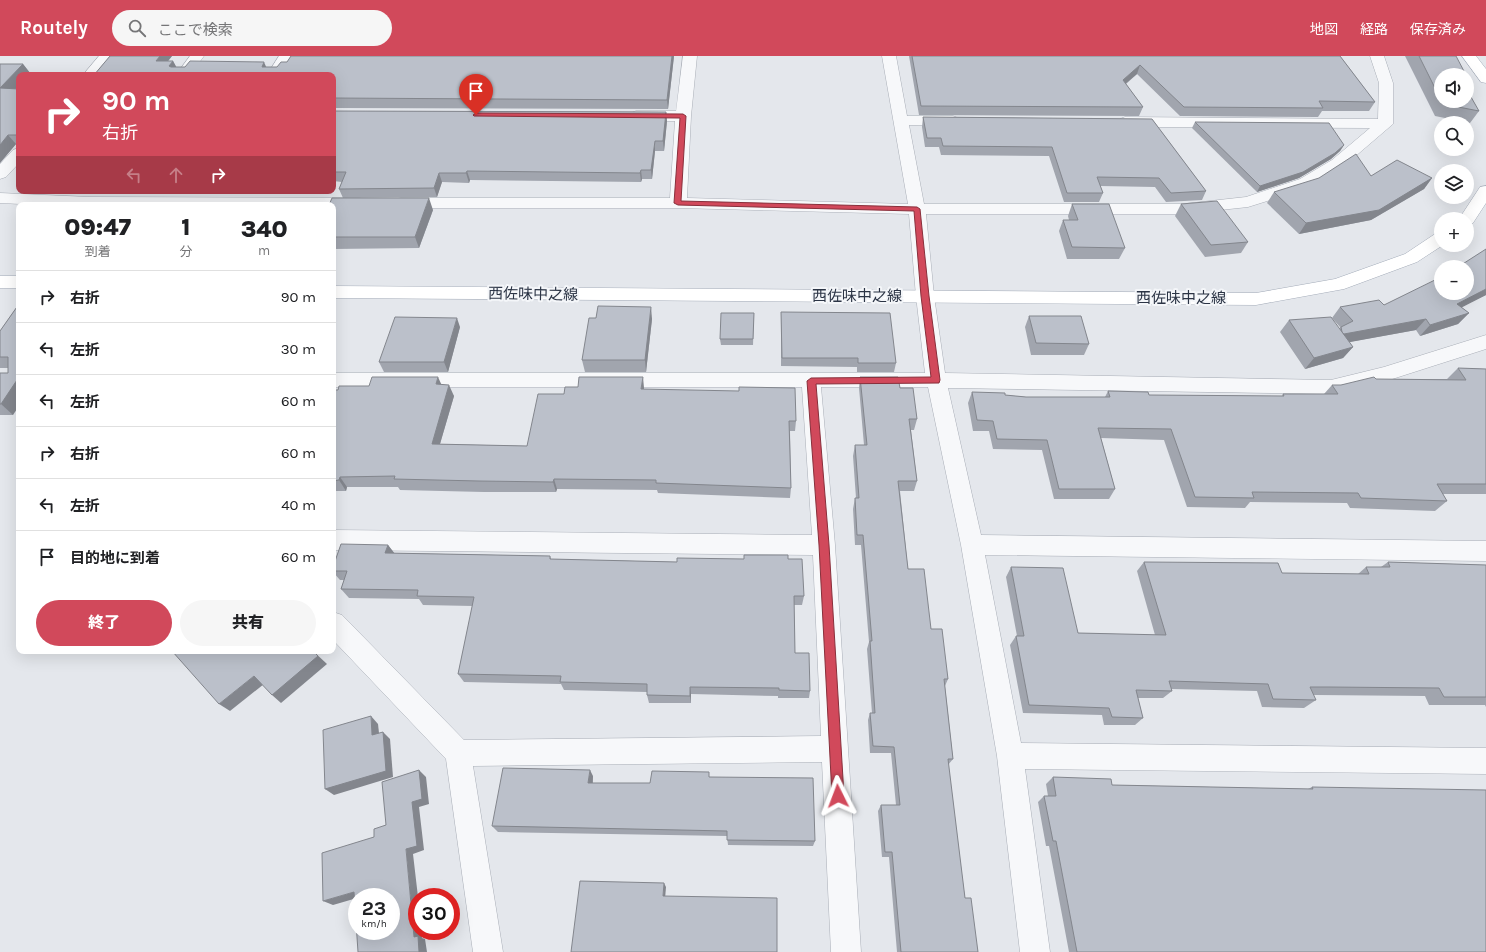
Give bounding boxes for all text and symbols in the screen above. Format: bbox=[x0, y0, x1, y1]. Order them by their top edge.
search box bbox=[112, 10, 392, 46]
text: Routely bbox=[20, 17, 88, 39]
icon: search bbox=[126, 17, 148, 39]
text: ここで検索 bbox=[158, 21, 233, 39]
text: 地図 bbox=[1310, 21, 1338, 38]
text: 経路 bbox=[1360, 21, 1388, 38]
text: 保存済み bbox=[1410, 21, 1466, 38]
map controls bbox=[1434, 68, 1474, 300]
button: sound bbox=[1434, 68, 1474, 108]
pin bbox=[459, 74, 493, 115]
icon: arrive bbox=[465, 80, 487, 102]
text: 90 m bbox=[102, 84, 170, 117]
icon: right bbox=[36, 88, 88, 140]
button: search bbox=[1434, 116, 1474, 156]
text: 右折 bbox=[102, 122, 138, 144]
icon: left bbox=[123, 164, 145, 186]
icon: ahead bbox=[165, 164, 187, 186]
icon: right bbox=[207, 164, 229, 186]
button: layers bbox=[1434, 164, 1474, 204]
button: + bbox=[1434, 212, 1474, 252]
text: 09:47 bbox=[64, 213, 131, 241]
text: 1 bbox=[181, 213, 190, 241]
text: 340 bbox=[241, 215, 288, 243]
text: m bbox=[258, 243, 270, 258]
text: 到着 bbox=[85, 244, 111, 259]
text: 分 bbox=[179, 244, 192, 259]
button: − bbox=[1434, 260, 1474, 300]
street label: 西佐味中之線 bbox=[488, 284, 578, 304]
icon: right bbox=[36, 286, 58, 308]
street label: 西佐味中之線 bbox=[812, 287, 902, 305]
text: 90 m bbox=[281, 288, 316, 306]
text: 右折 bbox=[70, 289, 100, 307]
street label: 西佐味中之線 bbox=[1136, 289, 1226, 307]
icon: left bbox=[36, 338, 58, 360]
text: 30 m bbox=[281, 340, 316, 358]
text: 左折 bbox=[70, 341, 100, 359]
icon: left bbox=[36, 390, 58, 412]
text: 60 m bbox=[281, 392, 316, 410]
text: 左折 bbox=[70, 393, 100, 411]
icon: right bbox=[36, 442, 58, 464]
text: 60 m bbox=[281, 444, 316, 462]
text: 右折 bbox=[70, 445, 100, 463]
icon: left bbox=[36, 494, 58, 516]
text: 40 m bbox=[281, 496, 316, 514]
text: 左折 bbox=[70, 497, 100, 515]
icon: arrive bbox=[36, 546, 58, 568]
text: 60 m bbox=[281, 548, 316, 566]
text: 目的地に到着 bbox=[70, 549, 160, 567]
button: 終了 bbox=[36, 600, 172, 646]
button: 共有 bbox=[180, 600, 316, 646]
position arrow bbox=[817, 775, 859, 817]
speed limit sign: 30 bbox=[408, 888, 460, 940]
text: 23 bbox=[362, 897, 386, 920]
text: km/h bbox=[361, 918, 387, 930]

